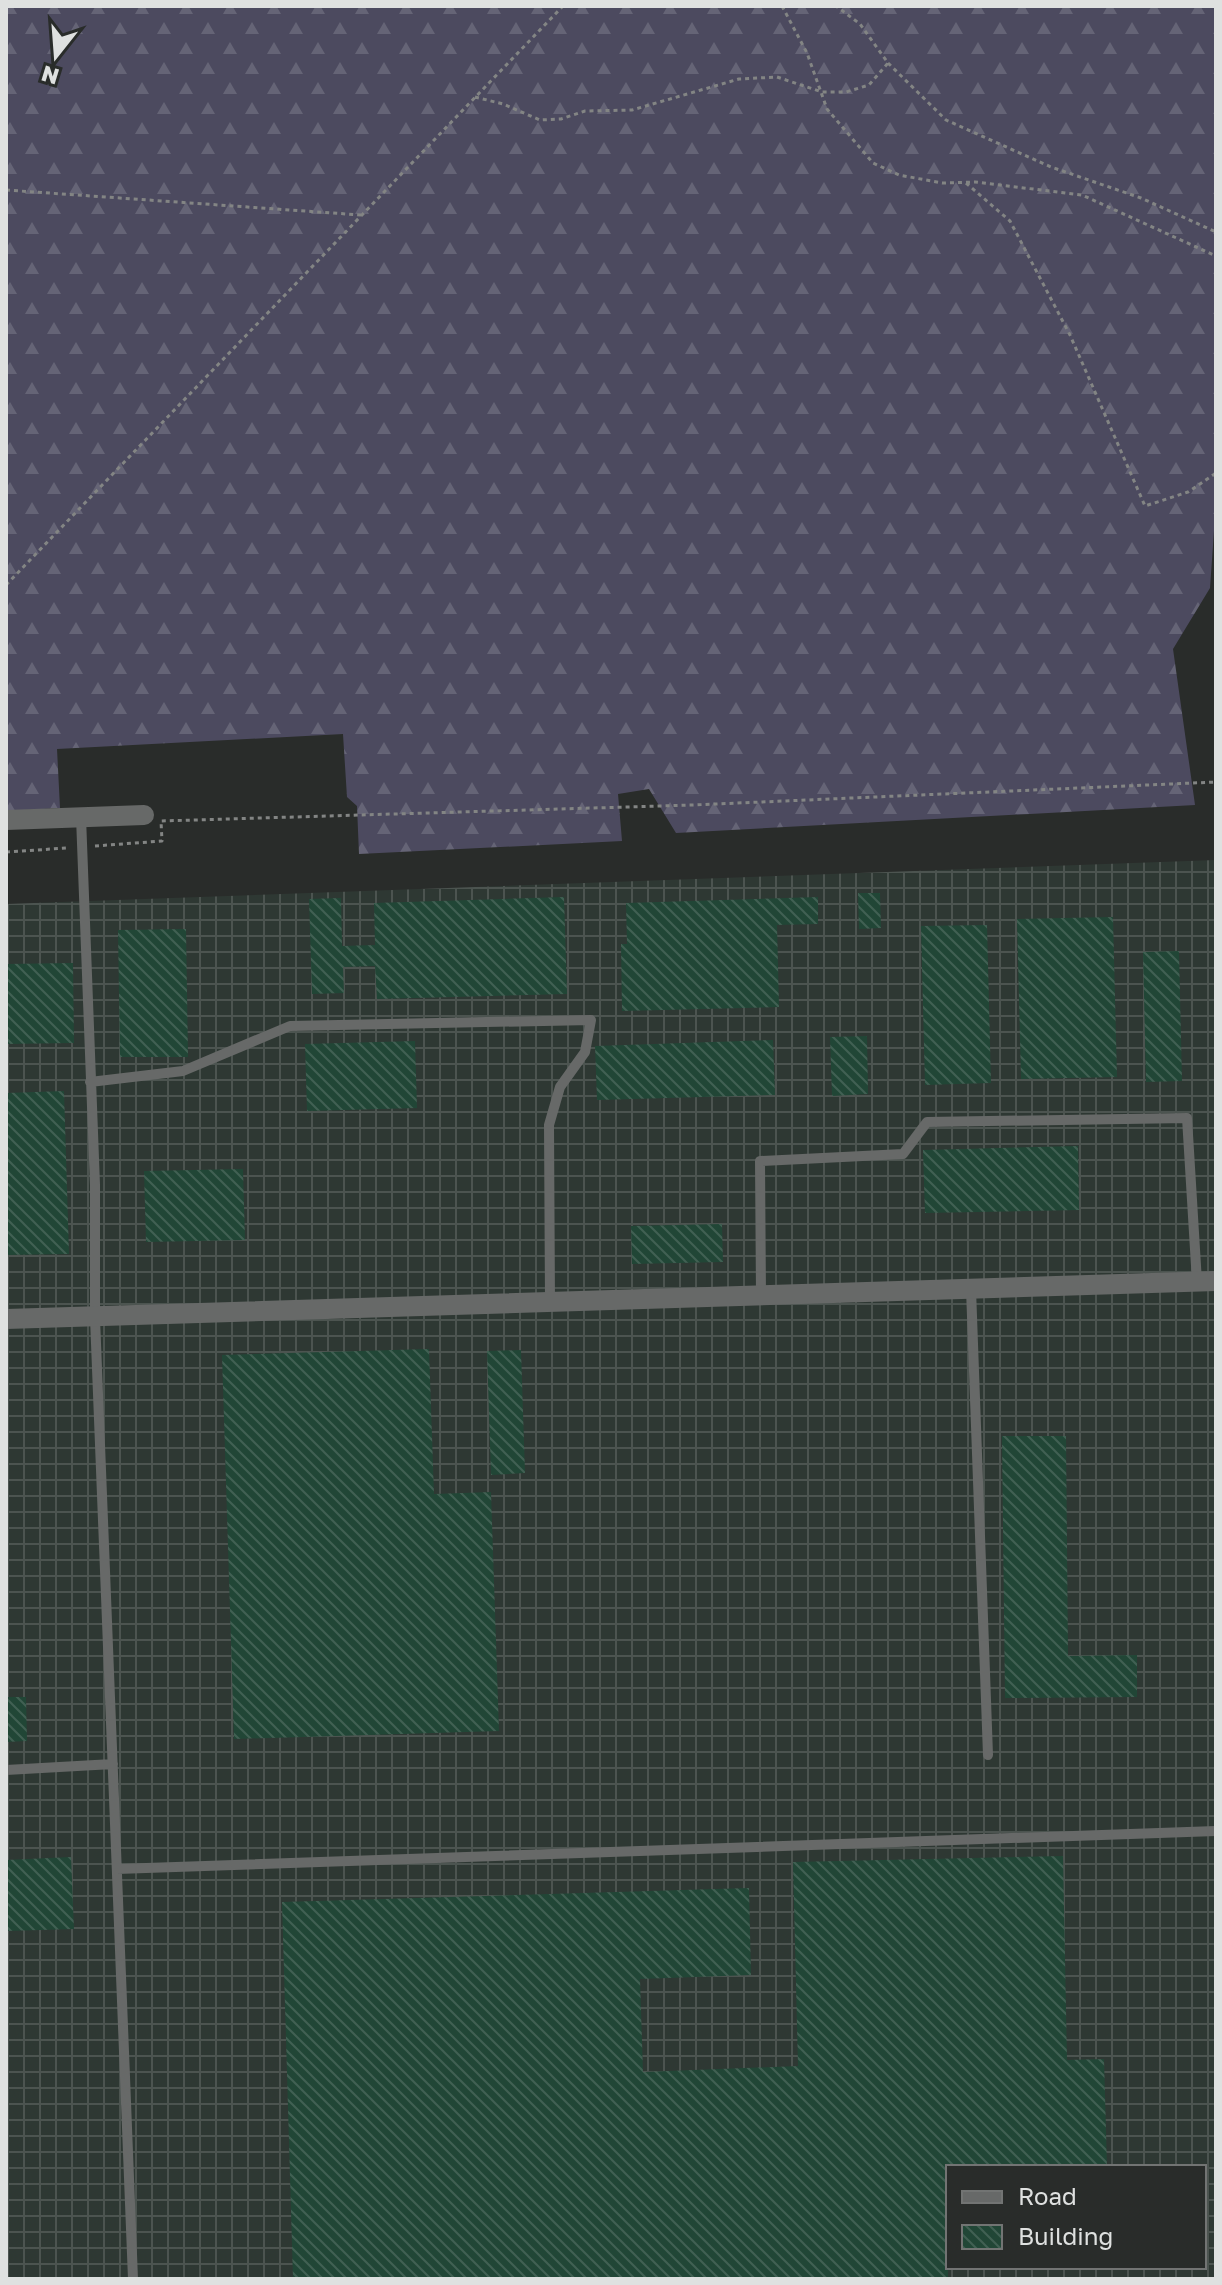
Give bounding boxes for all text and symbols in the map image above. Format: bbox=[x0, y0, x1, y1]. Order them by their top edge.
north arrow bbox=[16, 16, 96, 96]
text: N bbox=[38, 60, 62, 91]
legend bbox=[946, 2165, 1206, 2269]
text: Road bbox=[1018, 2181, 1077, 2210]
text: Building bbox=[1018, 2221, 1113, 2250]

